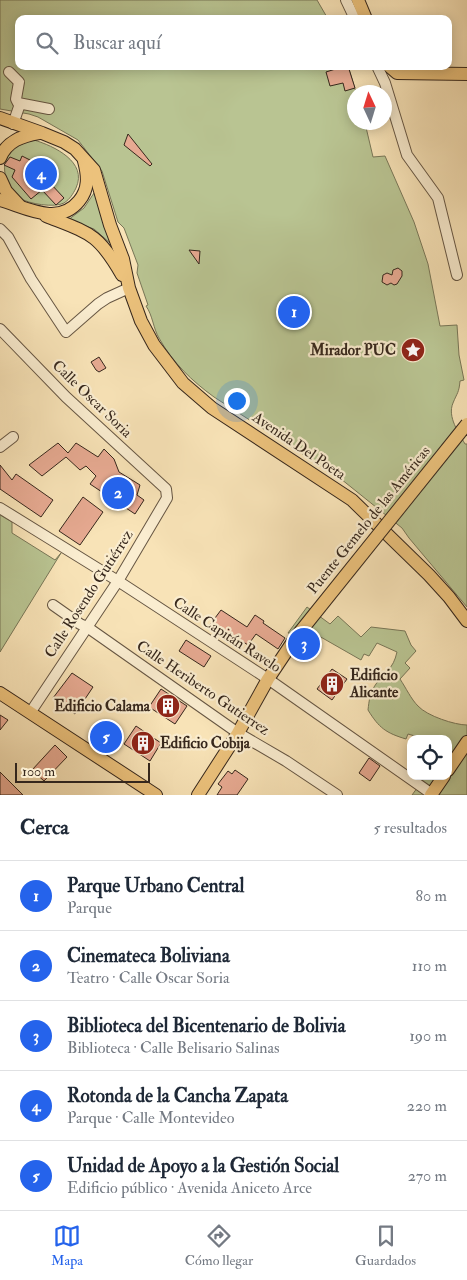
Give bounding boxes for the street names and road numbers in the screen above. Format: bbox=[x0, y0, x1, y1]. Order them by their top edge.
street label: Calle Oscar Soria bbox=[48, 356, 137, 442]
street label: Avenida Del Poeta bbox=[248, 407, 350, 485]
street label: Puente Gemelo de las Américas bbox=[303, 442, 435, 598]
street label: Calle Rosendo Gutiérrez bbox=[40, 526, 138, 662]
street label: Calle Capitán Ravelo bbox=[169, 593, 285, 678]
street label: Calle Heriberto Gutierrez bbox=[133, 636, 273, 740]

